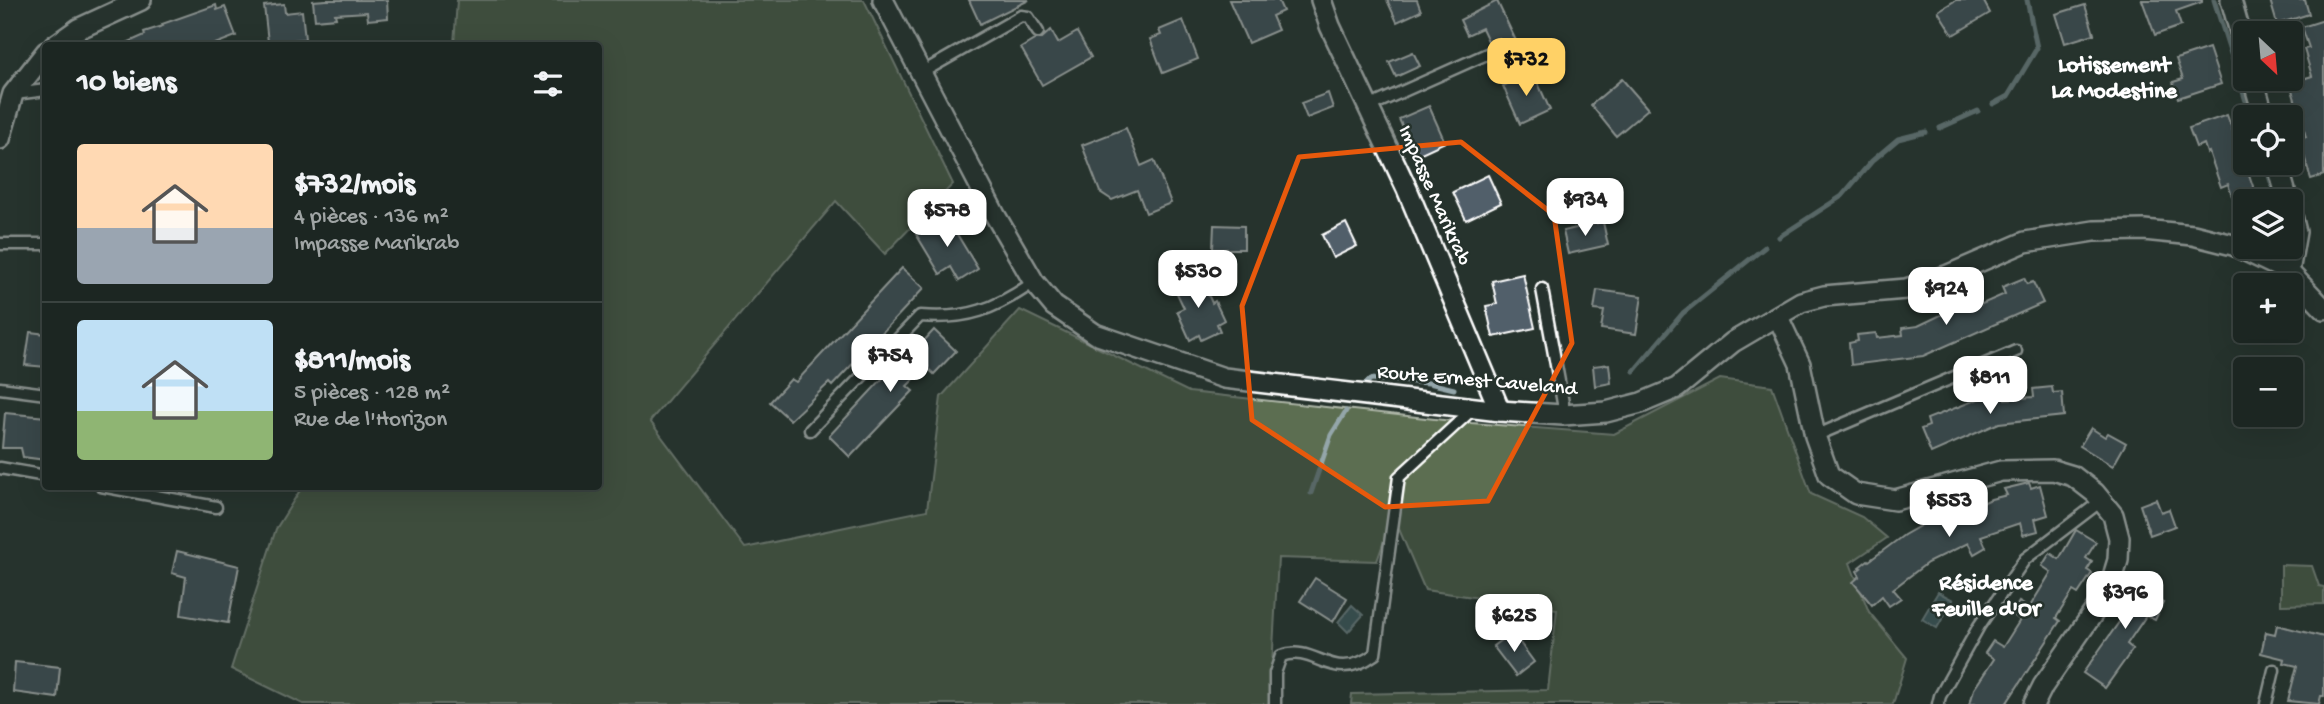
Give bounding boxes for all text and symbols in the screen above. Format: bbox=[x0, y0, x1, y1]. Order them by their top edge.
north arrow bbox=[2233, 21, 2303, 91]
map controls bbox=[2233, 21, 2303, 427]
pin: $732 bbox=[1485, 38, 1567, 98]
text: $732 bbox=[1503, 47, 1549, 74]
district label: Lotissement La Modestine bbox=[2051, 53, 2178, 106]
icon: filters bbox=[529, 65, 567, 103]
text: 10 biens bbox=[77, 67, 176, 102]
button: locate bbox=[2233, 105, 2303, 175]
street label: Impasse Marikrab bbox=[1391, 122, 1475, 270]
text: $732/mois bbox=[294, 169, 415, 204]
icon: home bbox=[133, 172, 217, 256]
pin: $934 bbox=[1544, 178, 1626, 238]
text: $934 bbox=[1563, 187, 1607, 214]
button: layers bbox=[2233, 189, 2303, 259]
pin: $578 bbox=[906, 190, 988, 249]
text: $578 bbox=[924, 198, 971, 225]
text: 4 pièces · 136 m² bbox=[294, 204, 449, 231]
text: Impasse Marikrab bbox=[294, 231, 459, 258]
pin: $530 bbox=[1157, 250, 1239, 310]
text: $530 bbox=[1174, 259, 1222, 286]
pin: $924 bbox=[1905, 268, 1987, 327]
button: + bbox=[2233, 273, 2303, 343]
text: $924 bbox=[1924, 276, 1968, 303]
pin: $754 bbox=[849, 334, 931, 394]
text: $754 bbox=[867, 343, 913, 370]
text: $811/mois bbox=[294, 345, 410, 380]
icon: home bbox=[133, 348, 217, 432]
pin: $811 bbox=[1949, 356, 2031, 416]
button: − bbox=[2233, 357, 2303, 427]
street label: Route Ernest Caveland bbox=[1376, 361, 1580, 403]
text: $811 bbox=[1969, 365, 2011, 392]
text: 5 pièces · 128 m² bbox=[294, 380, 450, 407]
text: Rue de l'Horizon bbox=[294, 407, 447, 434]
pin: $553 bbox=[1908, 480, 1990, 539]
text: $553 bbox=[1926, 488, 1972, 515]
district label: Résidence Feuille d'Or bbox=[1931, 571, 2043, 624]
pin: $396 bbox=[2084, 572, 2166, 631]
text: $396 bbox=[2102, 580, 2148, 607]
pin: $625 bbox=[1473, 594, 1555, 654]
text: $625 bbox=[1491, 603, 1537, 630]

